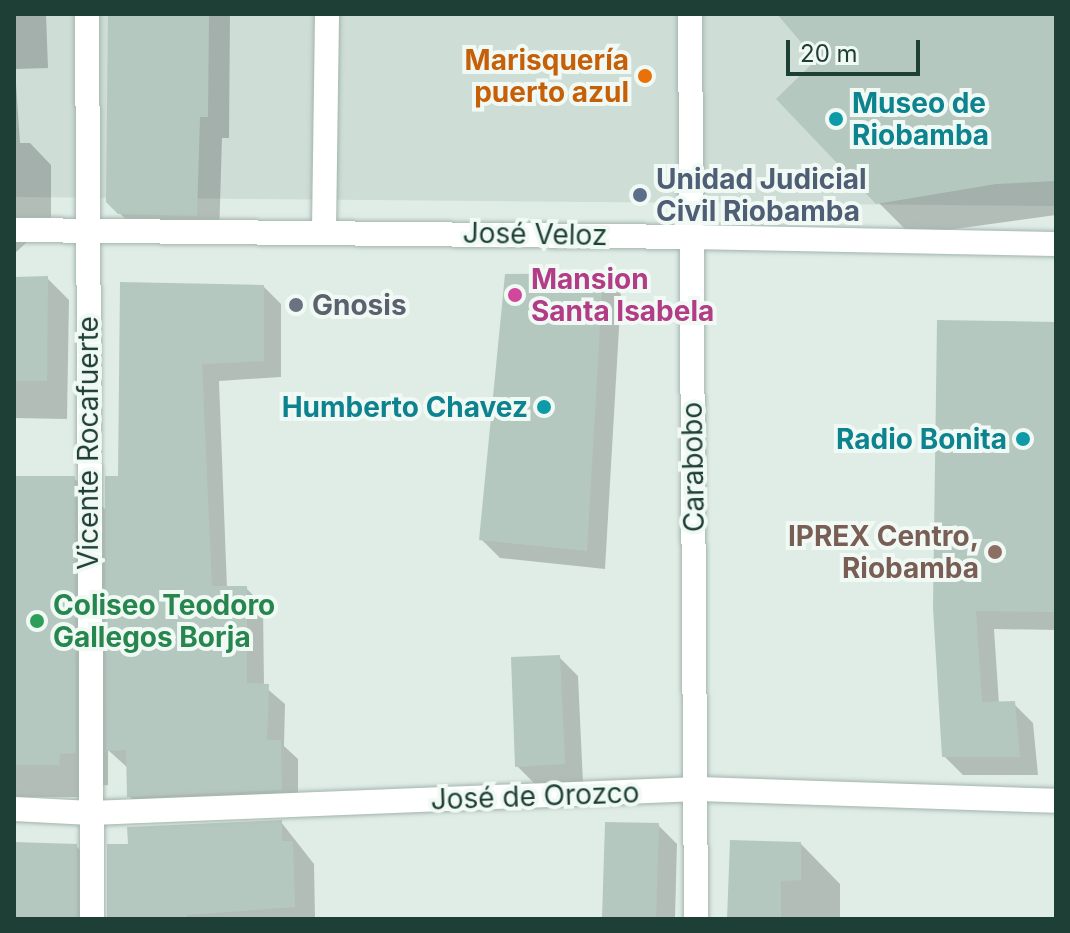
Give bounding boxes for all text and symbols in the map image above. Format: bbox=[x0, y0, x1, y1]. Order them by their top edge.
scale bar bbox=[790, 24, 924, 74]
text: 20 m bbox=[800, 39, 858, 68]
place label: Marisquería puerto azul bbox=[465, 43, 629, 109]
marker: Marisquería puerto azul bbox=[636, 67, 654, 85]
place label: Museo de Riobamba bbox=[852, 86, 989, 152]
marker: Museo de Riobamba bbox=[827, 110, 845, 128]
place label: Unidad Judicial Civil Riobamba bbox=[656, 162, 867, 228]
marker: Unidad Judicial Civil Riobamba bbox=[631, 186, 649, 204]
street label: José Veloz bbox=[462, 216, 608, 252]
place label: Mansion Santa Isabela bbox=[531, 262, 714, 328]
marker: Mansion Santa Isabela bbox=[506, 286, 524, 304]
place label: Gnosis bbox=[312, 288, 407, 322]
marker: Gnosis bbox=[287, 296, 305, 314]
street label: Vicente Rocafuerte bbox=[71, 316, 105, 570]
place label: Humberto Chavez bbox=[282, 390, 528, 424]
marker: Humberto Chavez bbox=[535, 398, 553, 416]
street label: Carabobo bbox=[675, 402, 711, 532]
place label: Radio Bonita bbox=[836, 422, 1007, 456]
marker: Radio Bonita bbox=[1014, 430, 1032, 448]
place label: IPREX Centro, Riobamba bbox=[788, 519, 979, 585]
marker: IPREX Centro, Riobamba bbox=[986, 543, 1004, 561]
place label: Coliseo Teodoro Gallegos Borja bbox=[53, 588, 275, 654]
marker: Coliseo Teodoro Gallegos Borja bbox=[28, 612, 46, 630]
street label: José de Orozco bbox=[430, 776, 640, 816]

